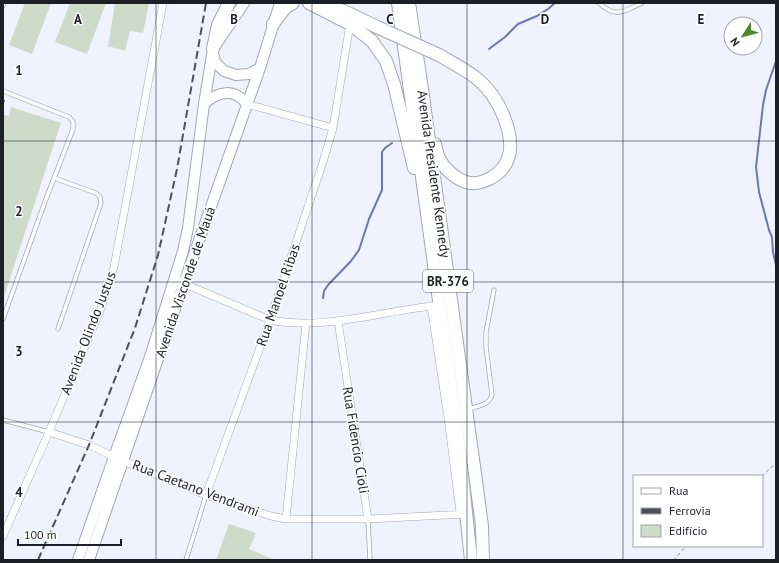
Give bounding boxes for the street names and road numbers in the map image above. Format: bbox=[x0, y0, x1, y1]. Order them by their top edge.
street label: Avenida Presidente Kennedy bbox=[413, 89, 455, 259]
street label: Avenida Visconde de Mauá bbox=[151, 204, 219, 360]
street label: Rua Manoel Ribas bbox=[252, 241, 304, 349]
street label: Avenida Olindo Justus bbox=[56, 269, 120, 397]
road number: BR-376 bbox=[423, 270, 473, 292]
street label: Rua Fidencio Cioli bbox=[339, 385, 373, 495]
street label: Rua Caetano Vendrami bbox=[130, 455, 262, 521]

